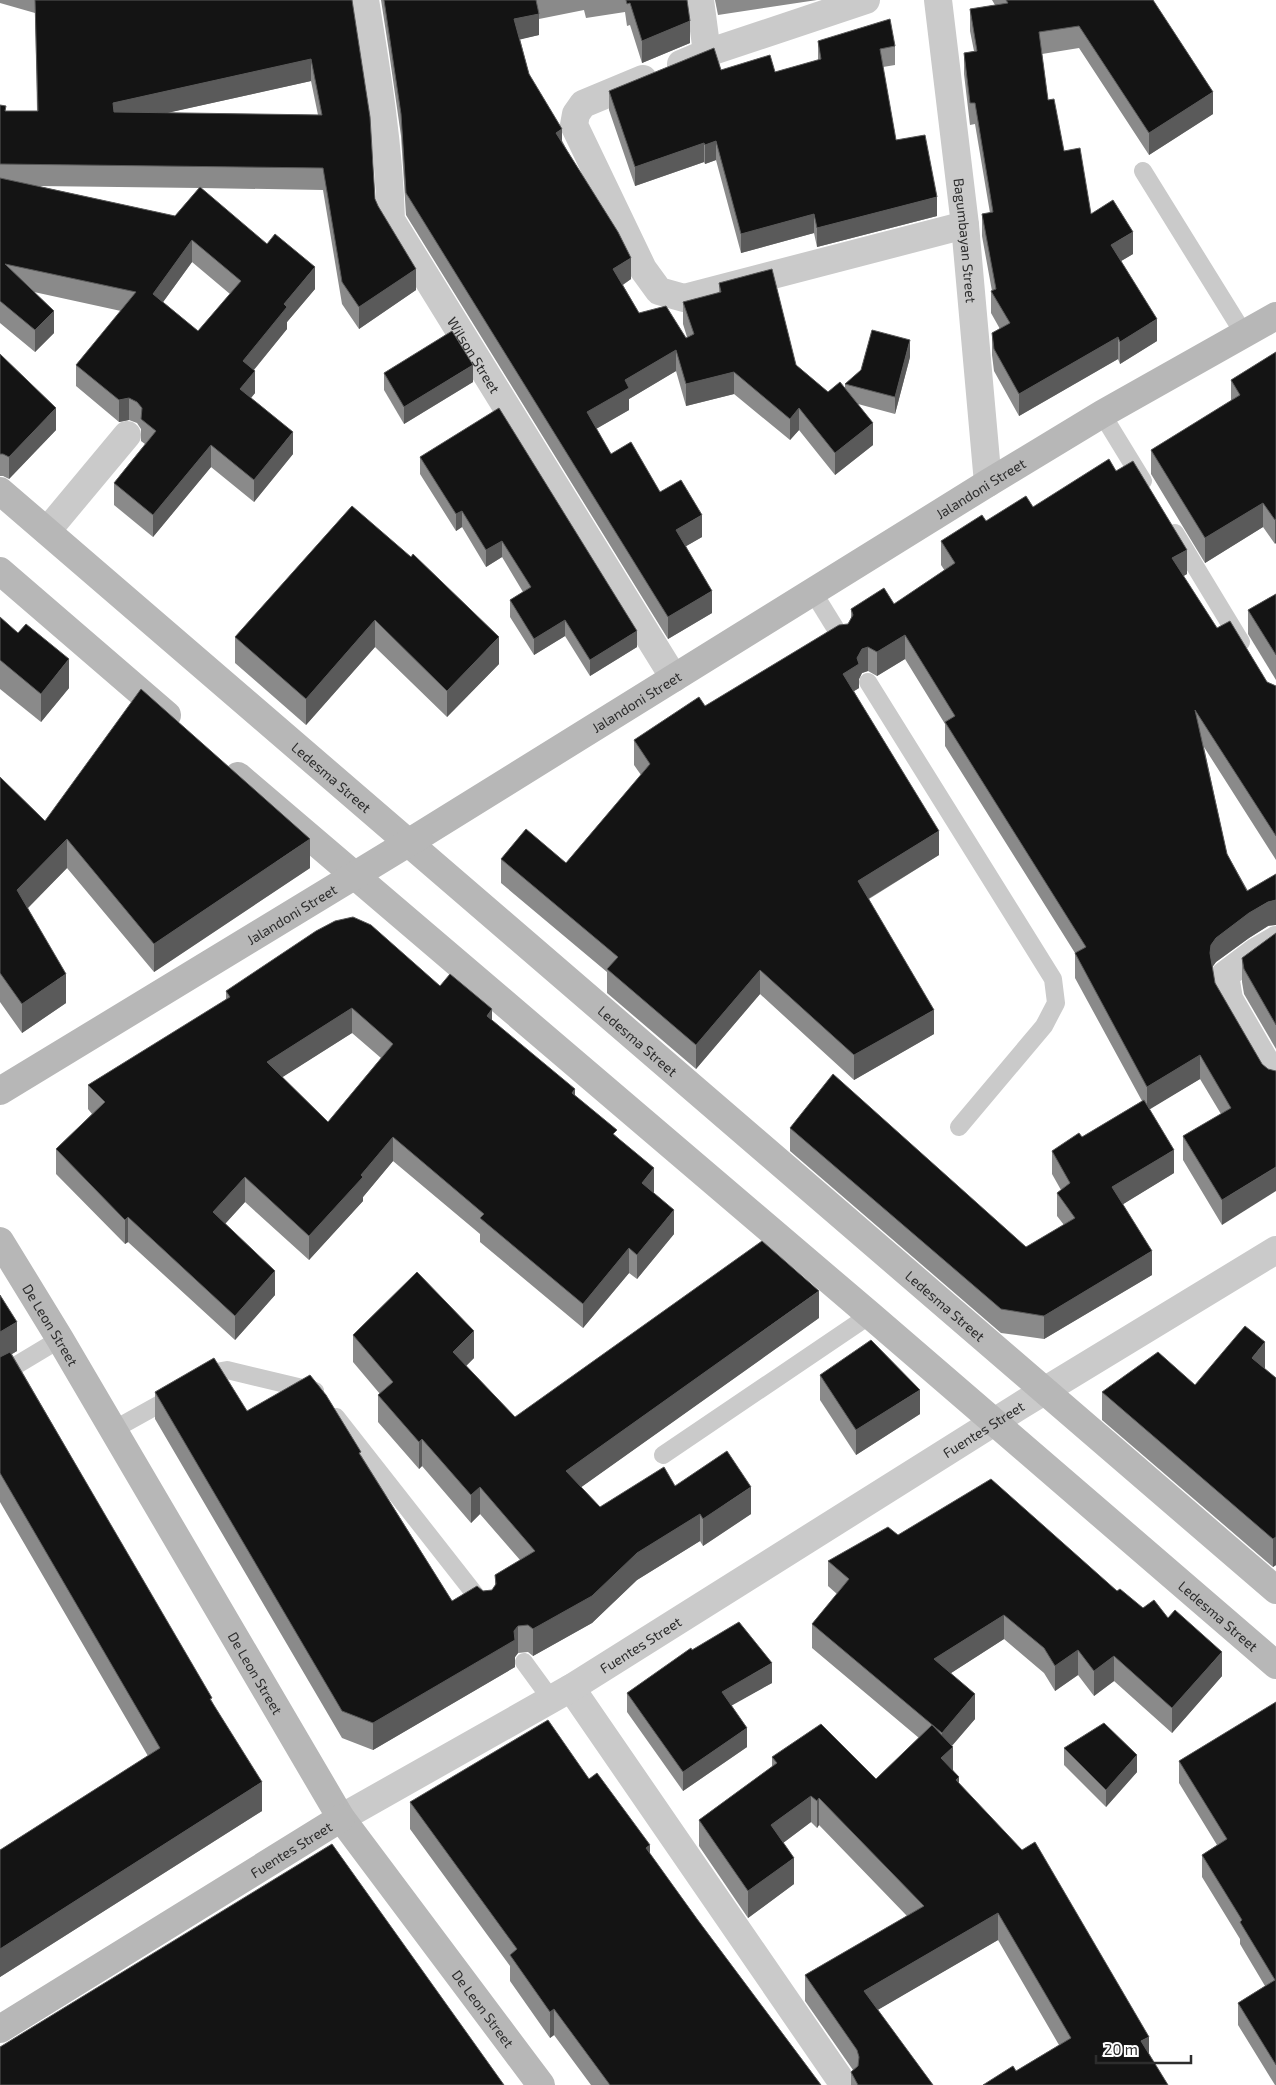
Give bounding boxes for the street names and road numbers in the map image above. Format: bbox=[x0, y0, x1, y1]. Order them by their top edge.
street label: Bagumbayan Street bbox=[951, 177, 980, 304]
street label: Wilson Street bbox=[444, 314, 504, 396]
street label: Jalandoni Street bbox=[932, 454, 1028, 522]
street label: Jalandoni Street bbox=[588, 667, 684, 736]
street label: Ledesma Street bbox=[289, 738, 375, 816]
street label: Jalandoni Street bbox=[243, 880, 339, 948]
street label: Ledesma Street bbox=[595, 1002, 681, 1079]
street label: Ledesma Street bbox=[902, 1267, 989, 1344]
street label: De Leon Street bbox=[20, 1281, 82, 1369]
street label: Fuentes Street bbox=[939, 1397, 1027, 1461]
street label: Ledesma Street bbox=[1175, 1577, 1262, 1654]
street label: Fuentes Street bbox=[596, 1612, 684, 1676]
street label: De Leon Street bbox=[225, 1629, 287, 1717]
street label: Fuentes Street bbox=[247, 1817, 335, 1881]
street label: De Leon Street bbox=[449, 1966, 518, 2051]

